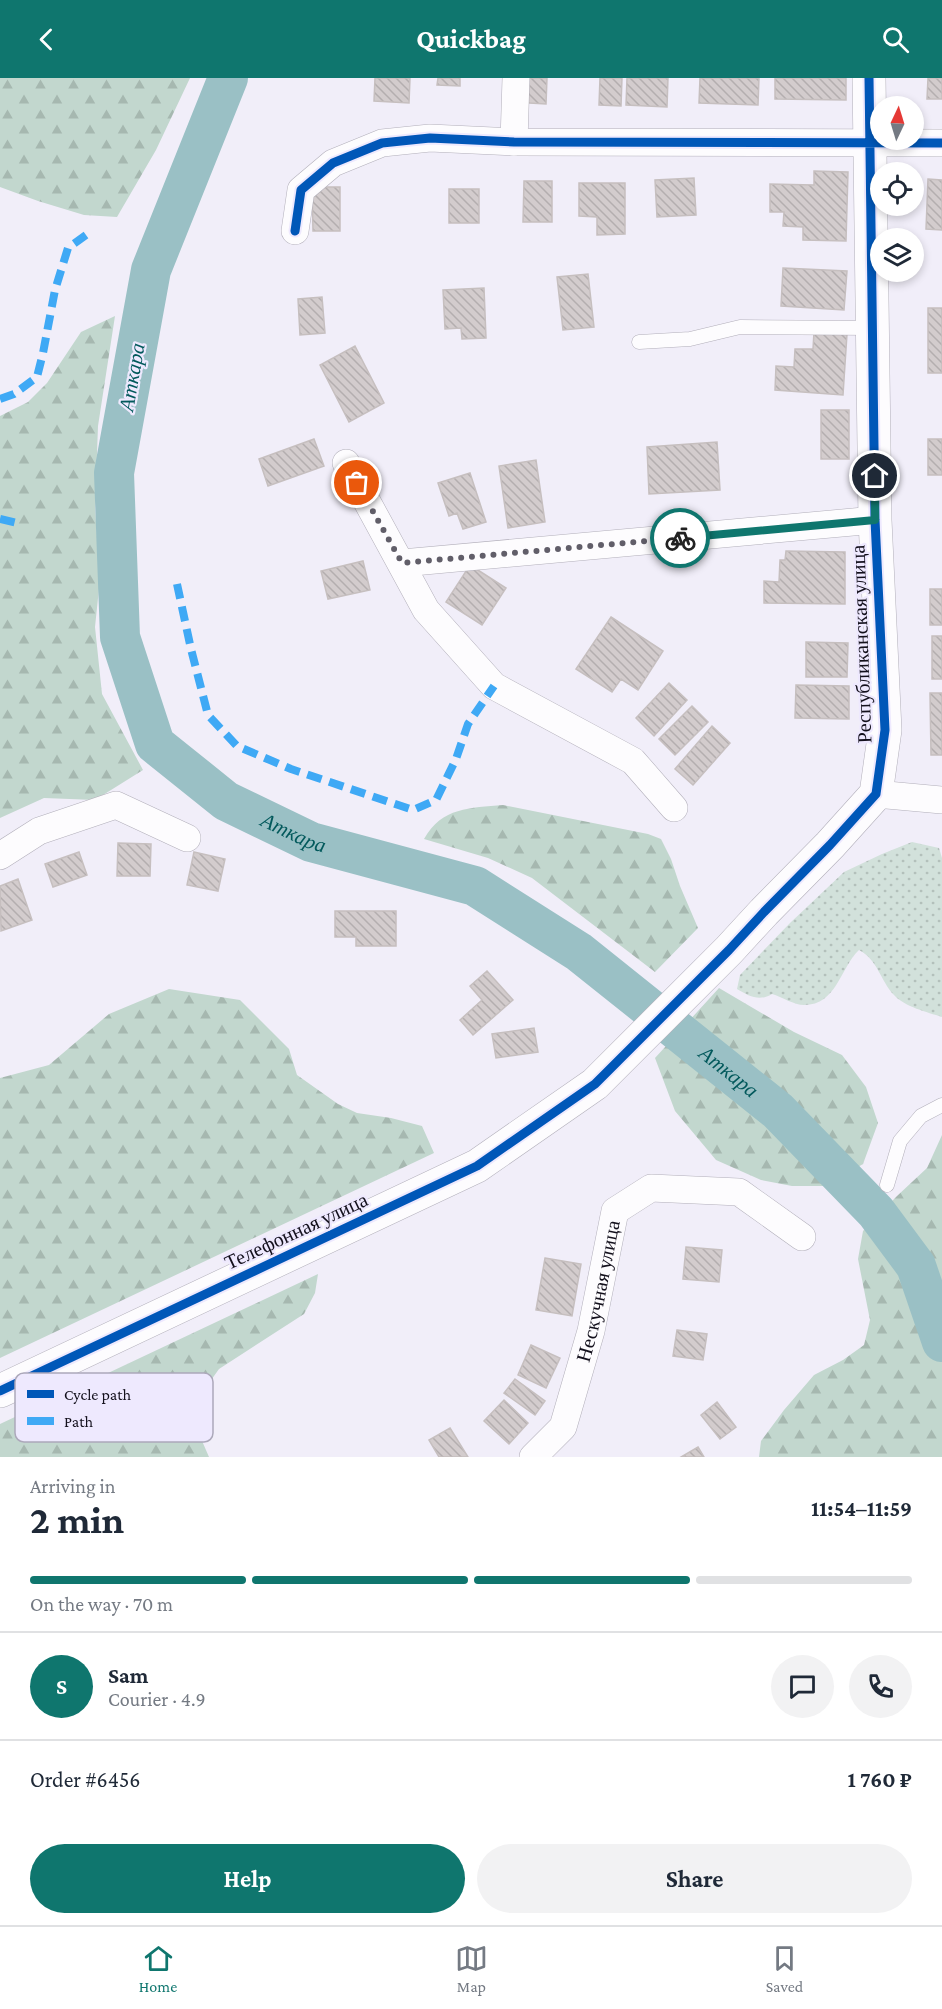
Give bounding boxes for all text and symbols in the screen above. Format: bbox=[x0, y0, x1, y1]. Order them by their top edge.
icon: back bbox=[30, 23, 63, 56]
icon: search bbox=[879, 23, 912, 56]
text: Quickbag bbox=[416, 24, 526, 54]
north arrow bbox=[870, 96, 924, 150]
map controls bbox=[870, 96, 924, 282]
button: locate bbox=[870, 162, 924, 216]
button: layers bbox=[870, 228, 924, 282]
water label: Аткара bbox=[114, 341, 150, 415]
pin bbox=[849, 450, 900, 501]
pin bbox=[331, 457, 382, 508]
icon: home bbox=[858, 459, 891, 492]
icon: bag bbox=[340, 466, 373, 499]
courier bbox=[650, 508, 710, 568]
icon: bike bbox=[664, 522, 697, 555]
street label: Республиканская улица bbox=[847, 544, 876, 744]
water label: Аткара bbox=[256, 807, 329, 857]
water label: Аткара bbox=[693, 1040, 763, 1103]
street label: Телефонная улица bbox=[221, 1188, 371, 1275]
street label: Нескучная улица bbox=[572, 1218, 624, 1364]
legend bbox=[15, 1373, 213, 1442]
text: Cycle path bbox=[64, 1386, 131, 1404]
text: Path bbox=[64, 1413, 94, 1430]
text: Arriving in bbox=[30, 1475, 115, 1497]
text: 11:54–11:59 bbox=[811, 1496, 912, 1521]
text: 2 min bbox=[30, 1498, 124, 1541]
text: On the way · 70 m bbox=[30, 1593, 173, 1615]
button: chat bbox=[771, 1655, 834, 1718]
button: phone bbox=[849, 1655, 912, 1718]
text: Sam bbox=[108, 1663, 148, 1688]
text: S bbox=[56, 1674, 67, 1699]
text: Courier · 4.9 bbox=[108, 1688, 206, 1710]
text: Order #6456 bbox=[30, 1767, 140, 1792]
text: 1 760 ₽ bbox=[847, 1767, 912, 1792]
button: Help bbox=[30, 1844, 465, 1913]
button: Share bbox=[477, 1844, 912, 1913]
tab: Home bbox=[139, 1942, 177, 1995]
tab: Map bbox=[455, 1942, 488, 1995]
tab: Saved bbox=[766, 1942, 803, 1995]

